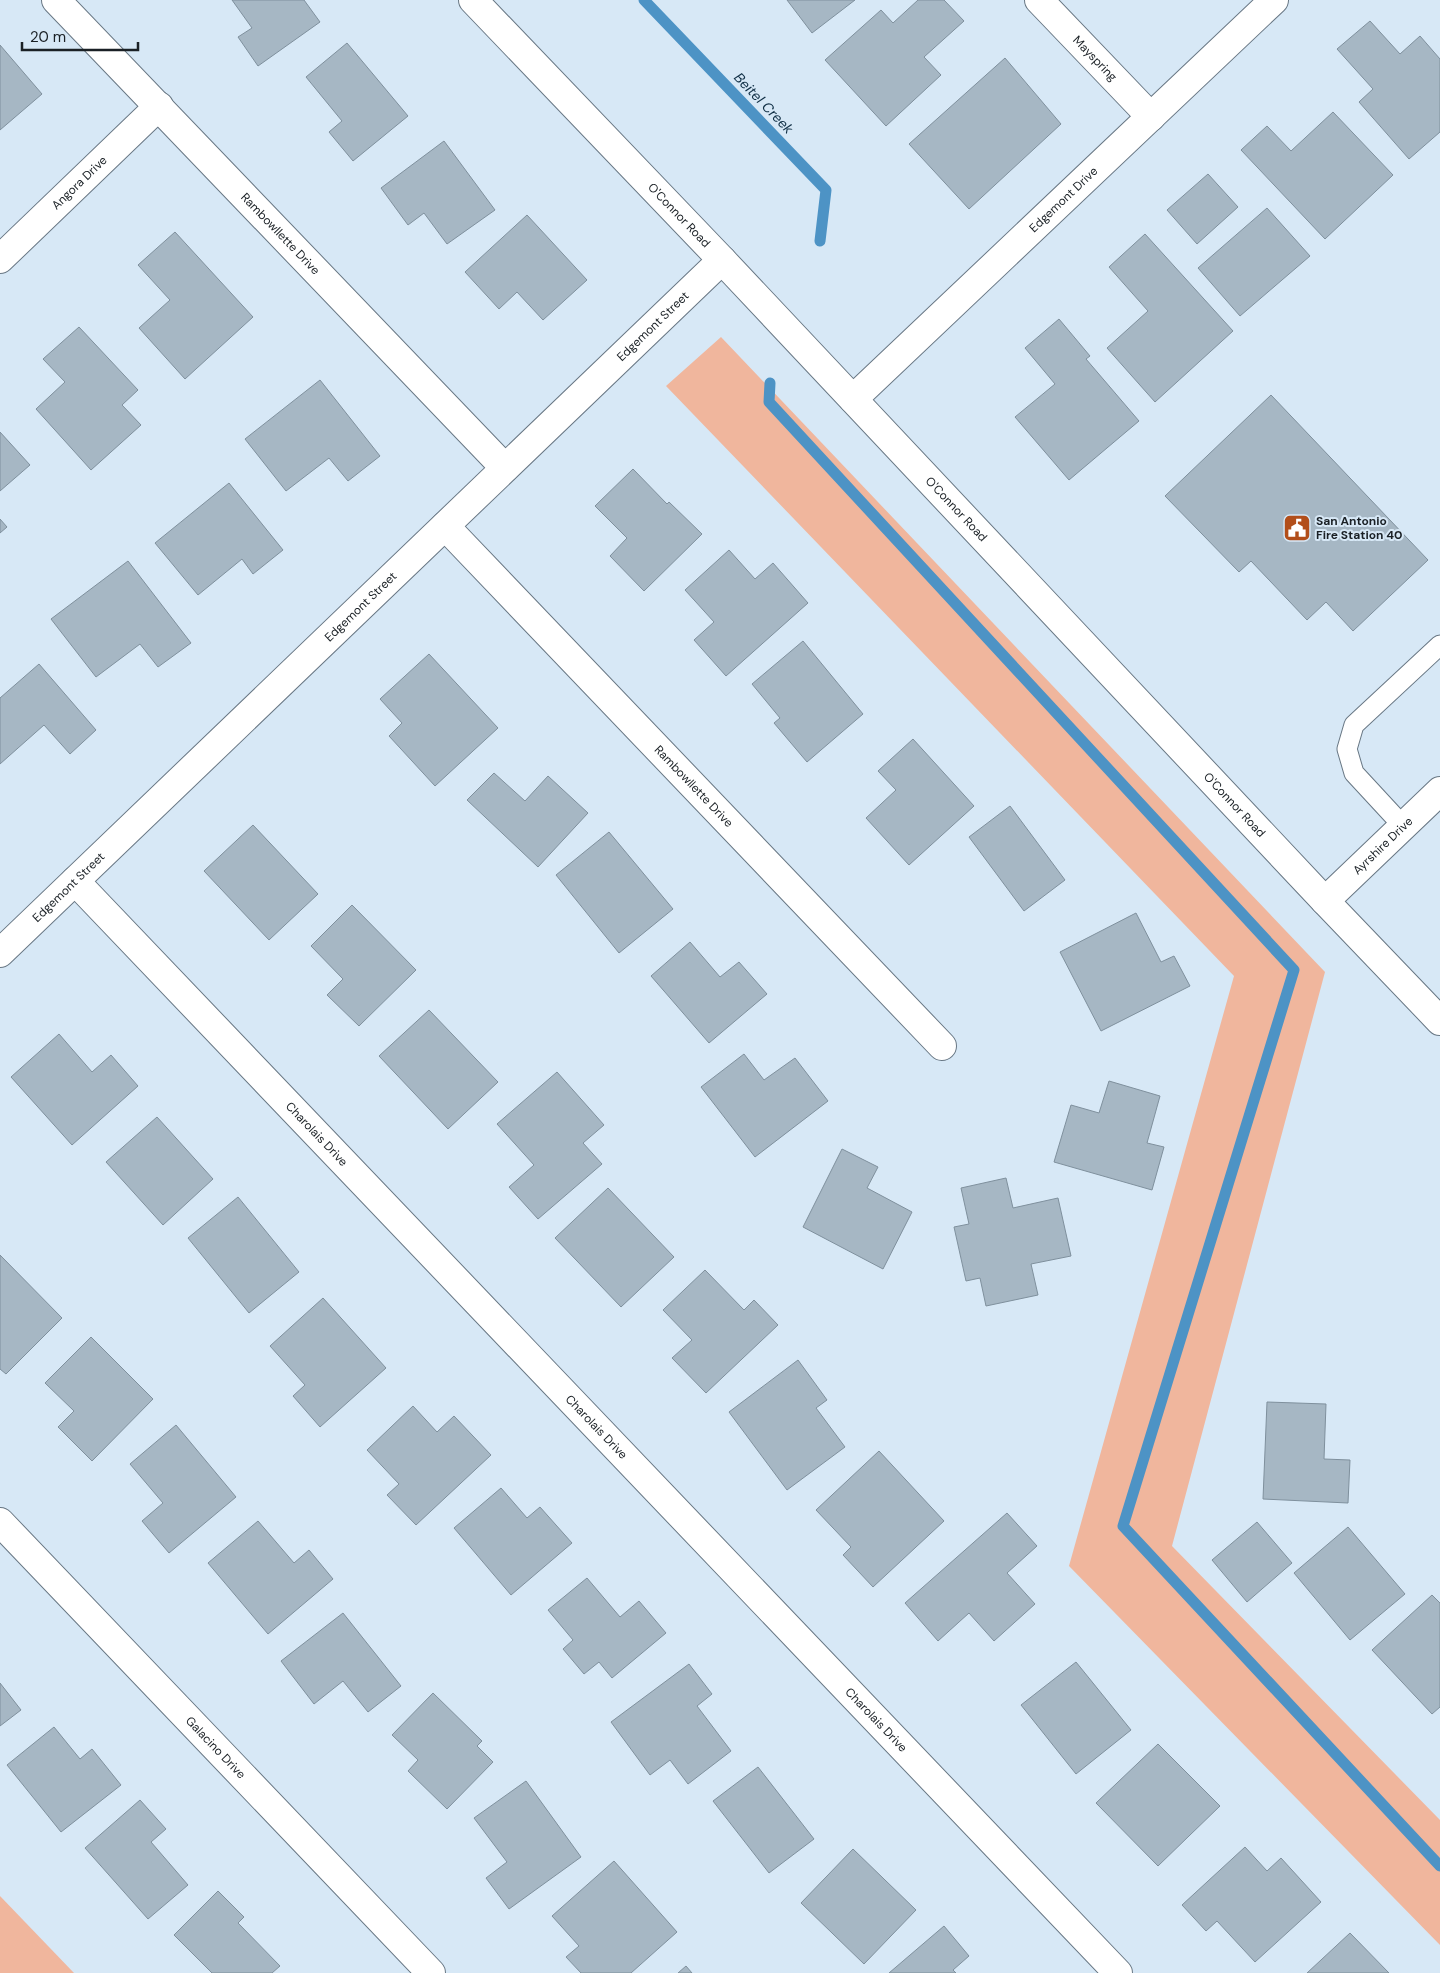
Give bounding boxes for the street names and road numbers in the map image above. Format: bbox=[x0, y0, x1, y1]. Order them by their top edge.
street label: Mayspring bbox=[1069, 32, 1121, 85]
street label: Angora Drive bbox=[48, 152, 111, 213]
street label: Edgemont Drive bbox=[1026, 163, 1101, 236]
street label: O'Connor Road bbox=[644, 180, 714, 251]
street label: Rambowllette Drive bbox=[237, 189, 323, 278]
street label: Edgemont Street bbox=[613, 288, 693, 365]
street label: O'Connor Road bbox=[922, 473, 991, 545]
street label: Edgemont Street bbox=[321, 568, 400, 645]
street label: Rambowllette Drive bbox=[651, 742, 737, 831]
street label: O'Connor Road bbox=[1200, 769, 1269, 841]
street label: Ayrshire Drive bbox=[1349, 813, 1416, 878]
street label: Edgemont Street bbox=[29, 849, 108, 926]
street label: Charolais Drive bbox=[282, 1098, 351, 1170]
street label: Charolais Drive bbox=[562, 1391, 631, 1463]
street label: Charolais Drive bbox=[842, 1684, 911, 1756]
street label: Galacino Drive bbox=[182, 1713, 249, 1782]

